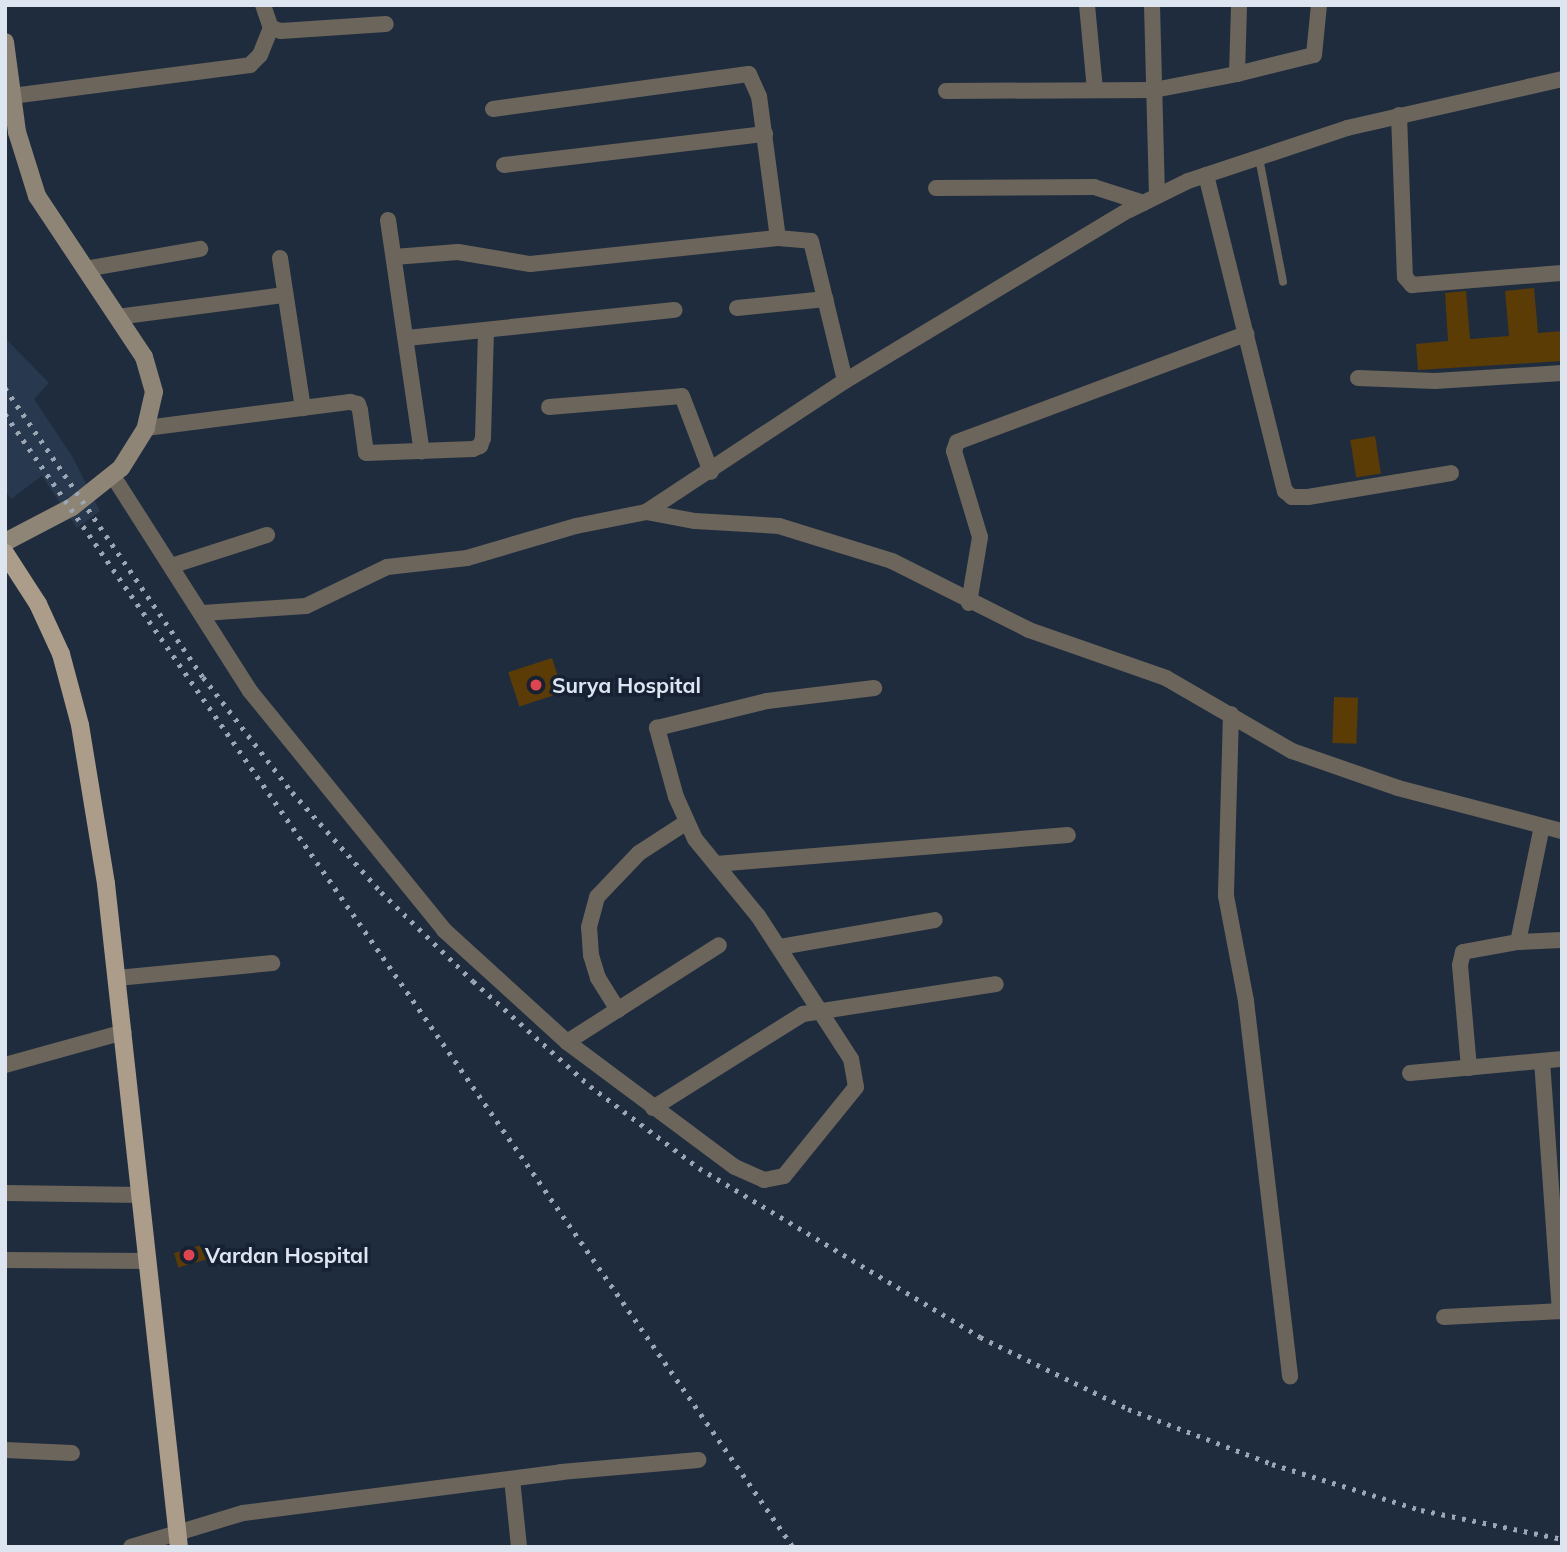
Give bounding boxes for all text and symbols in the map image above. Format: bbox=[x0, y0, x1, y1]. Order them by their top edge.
place label: Surya Hospital bbox=[552, 672, 701, 698]
marker: Surya Hospital bbox=[526, 675, 546, 695]
place label: Vardan Hospital bbox=[205, 1242, 369, 1268]
marker: Vardan Hospital bbox=[179, 1245, 199, 1265]

